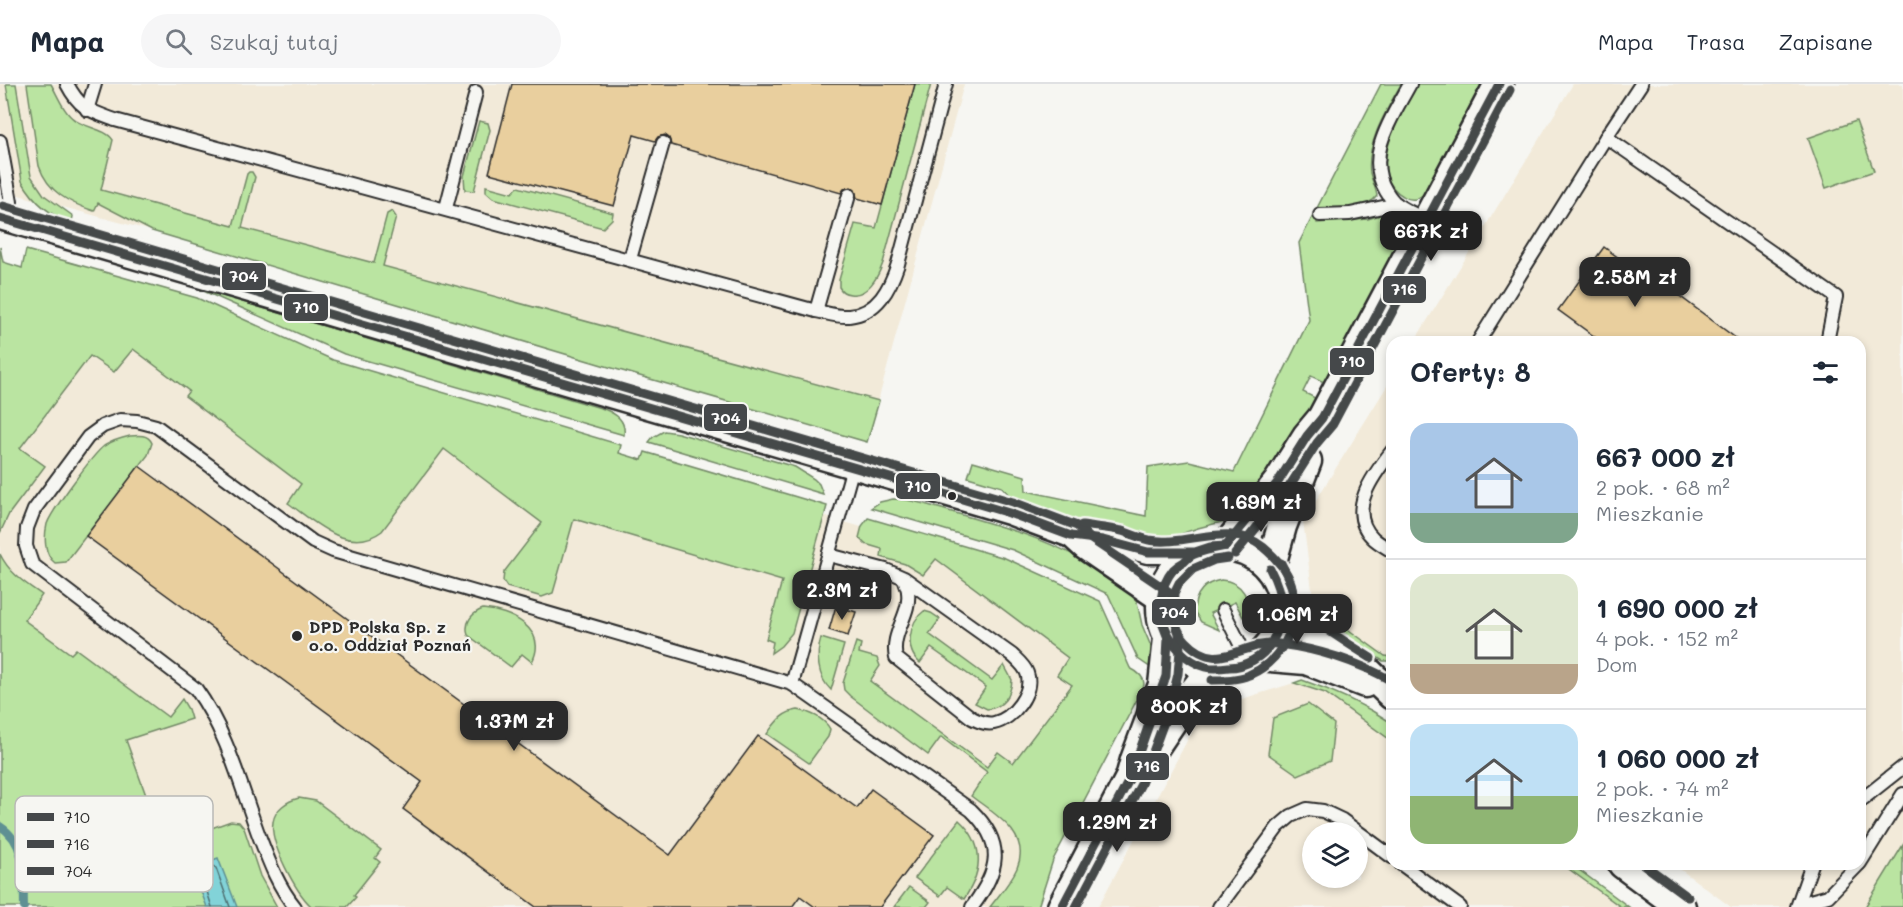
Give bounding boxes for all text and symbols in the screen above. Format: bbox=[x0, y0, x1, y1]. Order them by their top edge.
search box bbox=[141, 14, 561, 68]
text: Mapa bbox=[30, 23, 105, 59]
icon: search bbox=[162, 25, 195, 58]
text: Szukaj tutaj bbox=[210, 27, 339, 56]
text: Mapa bbox=[1598, 28, 1654, 55]
text: Trasa bbox=[1687, 28, 1745, 55]
text: Zapisane bbox=[1778, 28, 1873, 55]
pin: 667K zł bbox=[1376, 211, 1486, 262]
text: 667K zł bbox=[1394, 217, 1468, 243]
pin: 2.58M zł bbox=[1573, 257, 1697, 308]
line badge: 704 bbox=[221, 262, 267, 291]
text: 2.58M zł bbox=[1593, 263, 1677, 289]
text: 704 bbox=[229, 265, 259, 286]
line badge: 716 bbox=[1382, 275, 1427, 304]
text: 716 bbox=[1391, 278, 1417, 299]
line badge: 710 bbox=[283, 293, 329, 322]
text: 710 bbox=[293, 296, 319, 317]
line badge: 710 bbox=[1329, 347, 1375, 376]
text: 710 bbox=[1339, 350, 1365, 371]
text: Oferty: 8 bbox=[1410, 355, 1531, 389]
icon: filters bbox=[1809, 356, 1842, 389]
line badge: 704 bbox=[703, 403, 748, 432]
text: 704 bbox=[711, 407, 741, 428]
text: 667 000 zł bbox=[1596, 440, 1735, 474]
icon: home bbox=[1458, 447, 1530, 519]
line badge: 710 bbox=[895, 472, 941, 500]
text: 2 pok. · 68 m² bbox=[1596, 474, 1730, 500]
text: 710 bbox=[905, 475, 931, 496]
pin: 1.69M zł bbox=[1199, 482, 1323, 533]
text: 1.69M zł bbox=[1221, 488, 1302, 514]
unlabelled marker bbox=[946, 490, 958, 502]
text: Mieszkanie bbox=[1596, 500, 1704, 526]
pin: 2.3M zł bbox=[787, 570, 897, 621]
text: 2.3M zł bbox=[806, 576, 878, 602]
text: 1 690 000 zł bbox=[1596, 591, 1758, 625]
pin: 1.06M zł bbox=[1235, 594, 1359, 645]
line badge: 704 bbox=[1151, 598, 1197, 626]
icon: home bbox=[1458, 598, 1530, 670]
text: 1.06M zł bbox=[1256, 600, 1338, 626]
text: 704 bbox=[1159, 601, 1189, 622]
place label: DPD Polska Sp. z o.o. Oddział Poznań bbox=[309, 616, 471, 655]
text: 4 pok. · 152 m² bbox=[1596, 625, 1738, 651]
marker: DPD Polska Sp. z o.o. Oddział Poznań bbox=[290, 629, 304, 643]
text: Dom bbox=[1596, 651, 1638, 677]
pin: 800K zł bbox=[1134, 686, 1244, 737]
text: 800K zł bbox=[1151, 692, 1227, 718]
pin: 1.37M zł bbox=[452, 701, 576, 752]
text: 1.37M zł bbox=[474, 707, 554, 733]
text: 1 060 000 zł bbox=[1596, 741, 1759, 775]
icon: home bbox=[1458, 748, 1530, 820]
line badge: 716 bbox=[1125, 752, 1170, 781]
text: 716 bbox=[1134, 755, 1160, 776]
text: 2 pok. · 74 m² bbox=[1596, 775, 1729, 801]
legend bbox=[15, 796, 213, 892]
text: Mieszkanie bbox=[1596, 801, 1704, 827]
pin: 1.29M zł bbox=[1055, 802, 1179, 853]
text: 710 bbox=[64, 806, 90, 827]
text: 1.29M zł bbox=[1077, 808, 1157, 834]
map controls bbox=[1302, 822, 1368, 888]
button: layers bbox=[1302, 822, 1368, 888]
text: 716 bbox=[64, 833, 90, 854]
text: 704 bbox=[64, 860, 93, 881]

